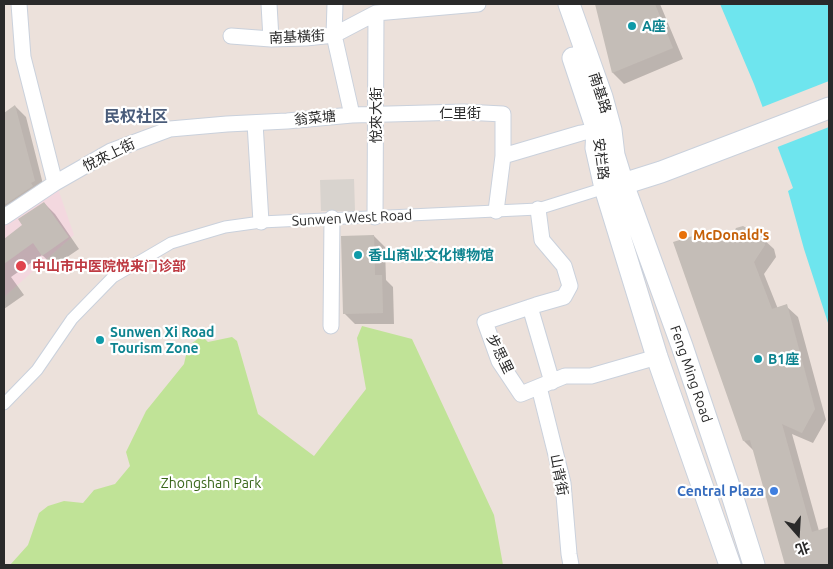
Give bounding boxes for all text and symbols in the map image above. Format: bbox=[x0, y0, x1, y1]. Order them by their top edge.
place label: A座 bbox=[642, 18, 666, 34]
marker: A座 bbox=[626, 20, 638, 32]
street label: 南基橫街 bbox=[269, 27, 325, 47]
street label: 南基路 bbox=[586, 70, 614, 116]
street label: 悅來大街 bbox=[368, 87, 384, 143]
street label: 仁里街 bbox=[439, 105, 481, 121]
district label: 民权社区 bbox=[104, 107, 168, 127]
street label: 翁菜塘 bbox=[293, 107, 337, 129]
street label: 悅來上街 bbox=[80, 135, 138, 175]
street label: 安栏路 bbox=[590, 137, 612, 181]
street label: Sunwen West Road bbox=[291, 206, 413, 230]
place label: McDonald's bbox=[693, 227, 769, 243]
marker: McDonald's bbox=[677, 229, 689, 241]
place label: 香山商业文化博物馆 bbox=[368, 247, 494, 263]
marker: 香山商业文化博物馆 bbox=[352, 249, 364, 261]
place label: 中山市中医院悦来门诊部 bbox=[32, 258, 186, 274]
marker: 中山市中医院悦来门诊部 bbox=[14, 259, 28, 273]
street label: Feng Ming Road bbox=[667, 323, 715, 425]
place label: Sunwen Xi Road Tourism Zone bbox=[110, 324, 214, 357]
street label: 步思里 bbox=[483, 331, 517, 377]
marker: Sunwen Xi Road Tourism Zone bbox=[94, 334, 106, 346]
place label: B1座 bbox=[768, 351, 799, 367]
marker: B1座 bbox=[752, 353, 764, 365]
street label: 山背街 bbox=[547, 453, 571, 497]
park label: Zhongshan Park bbox=[161, 475, 261, 491]
place label: Central Plaza bbox=[677, 483, 764, 499]
marker: Central Plaza bbox=[768, 485, 780, 497]
north arrow bbox=[773, 509, 823, 559]
text: 北 bbox=[794, 538, 812, 558]

